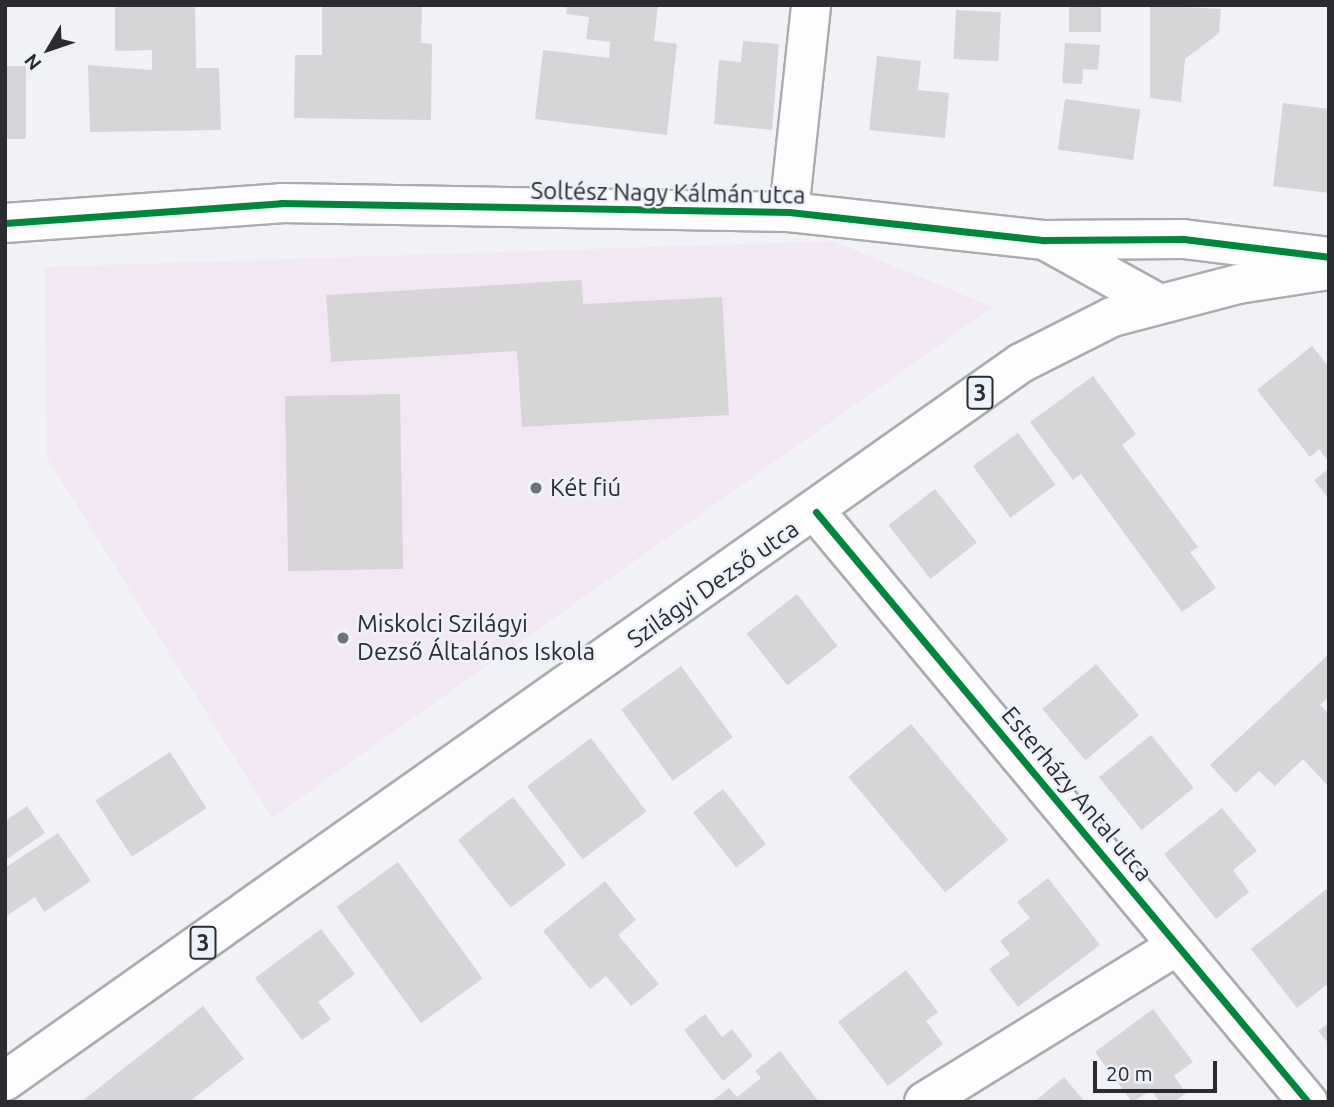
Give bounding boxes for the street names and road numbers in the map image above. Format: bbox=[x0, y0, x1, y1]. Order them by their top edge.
street label: Soltész Nagy Kálmán utca bbox=[530, 176, 806, 210]
road number: 3 bbox=[966, 374, 994, 412]
street label: Szilágyi Dezső utca bbox=[622, 514, 804, 654]
street label: Esterházy Antal utca bbox=[996, 701, 1158, 887]
road number: 3 bbox=[189, 924, 217, 962]

